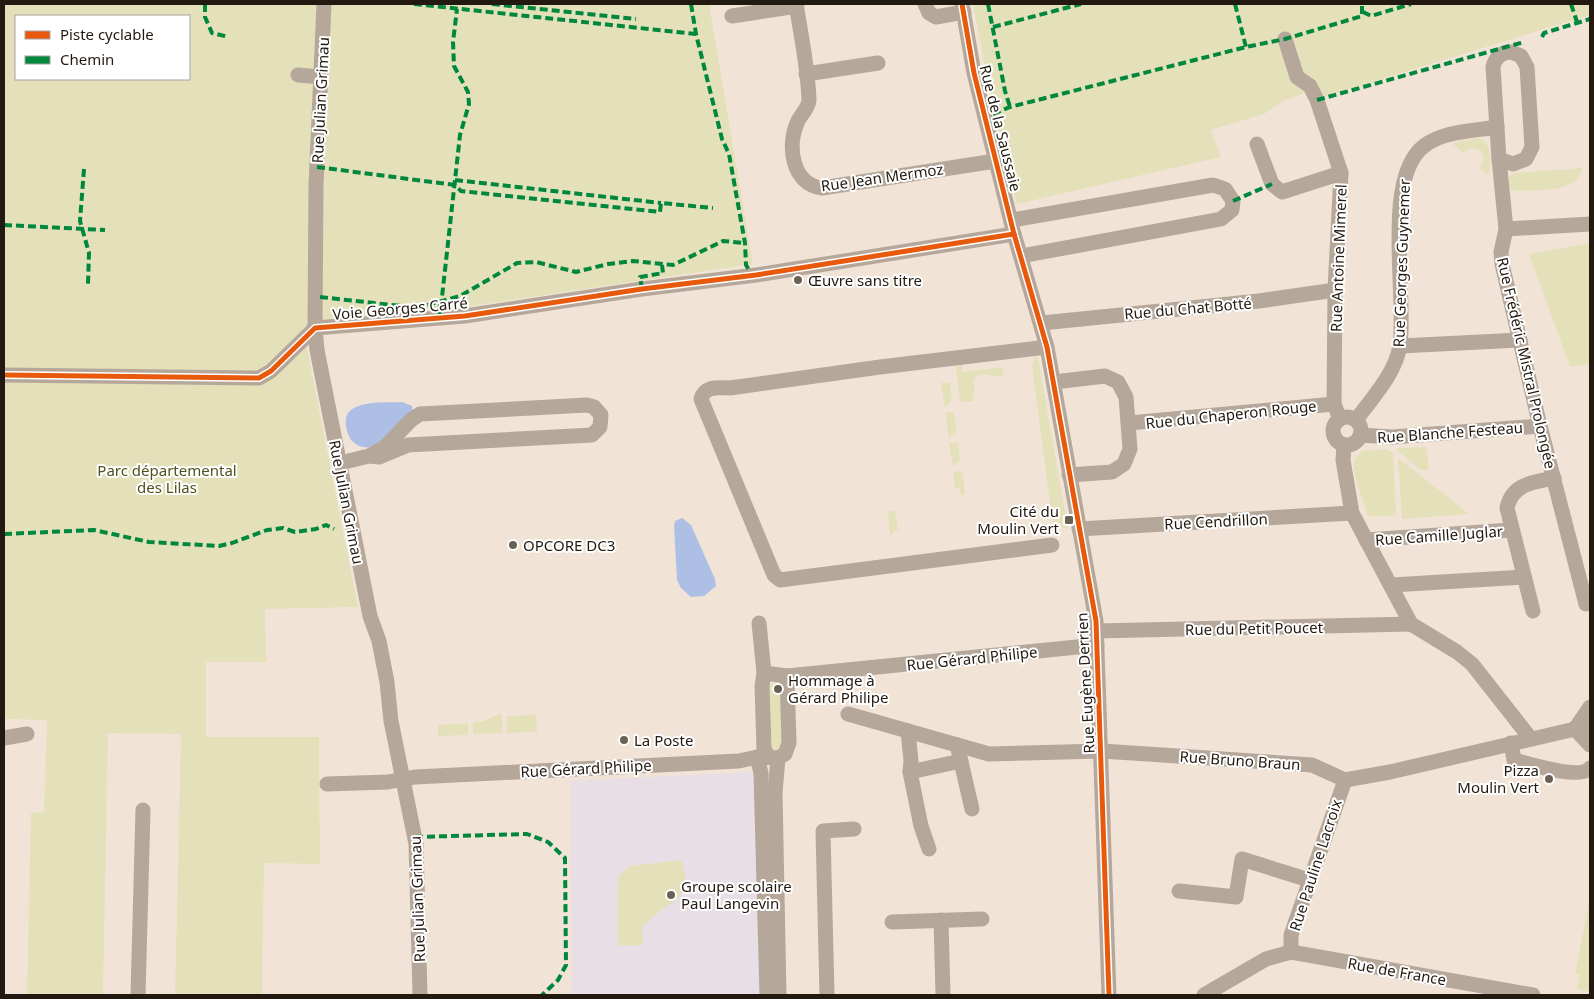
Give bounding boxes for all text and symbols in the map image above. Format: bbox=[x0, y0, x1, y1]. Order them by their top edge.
legend bbox=[15, 15, 190, 80]
text: Piste cyclable bbox=[60, 24, 154, 44]
street label: Rue Julian Grimau bbox=[307, 36, 333, 164]
text: Chemin bbox=[60, 49, 114, 69]
street label: Rue de la Saussaie bbox=[976, 63, 1026, 193]
street label: Rue Jean Mermoz bbox=[820, 159, 944, 195]
street label: Rue Georges Guynemer bbox=[1388, 178, 1414, 348]
street label: Rue Antoine Mimerel bbox=[1325, 184, 1351, 332]
street label: Rue Frédéric Mistral Prolongée bbox=[1493, 255, 1561, 471]
place label: Œuvre sans titre bbox=[808, 270, 922, 290]
marker: Œuvre sans titre bbox=[792, 274, 804, 286]
street label: Voie Georges Carré bbox=[332, 292, 468, 324]
street label: Rue du Chat Botté bbox=[1123, 292, 1253, 324]
street label: Rue du Chaperon Rouge bbox=[1145, 395, 1317, 433]
street label: Rue Blanche Festeau bbox=[1376, 417, 1524, 447]
street label: Rue Julian Grimau bbox=[325, 438, 369, 566]
park label: Parc départemental des Lilas bbox=[97, 460, 237, 497]
place label: Cité du Moulin Vert bbox=[977, 501, 1060, 538]
street label: Rue Cendrillon bbox=[1164, 508, 1268, 534]
marker: Cité du Moulin Vert bbox=[1063, 514, 1075, 526]
street label: Rue Camille Juglar bbox=[1374, 521, 1504, 549]
place label: OPCORE DC3 bbox=[523, 535, 615, 555]
marker: OPCORE DC3 bbox=[507, 539, 519, 551]
street label: Rue Eugène Derrien bbox=[1071, 612, 1099, 754]
street label: Rue du Petit Poucet bbox=[1185, 617, 1324, 639]
street label: Rue Gérard Philipe bbox=[906, 641, 1038, 675]
place label: Hommage à Gérard Philipe bbox=[788, 670, 888, 707]
marker: Hommage à Gérard Philipe bbox=[772, 683, 784, 695]
place label: La Poste bbox=[634, 730, 693, 750]
marker: La Poste bbox=[618, 734, 630, 746]
street label: Rue Bruno Braun bbox=[1179, 746, 1301, 774]
street label: Rue Gérard Philipe bbox=[520, 755, 652, 781]
place label: Pizza Moulin Vert bbox=[1457, 760, 1540, 797]
marker: Pizza Moulin Vert bbox=[1543, 773, 1555, 785]
street label: Rue Pauline Lacroix bbox=[1284, 797, 1346, 933]
street label: Rue Julian Grimau bbox=[405, 836, 429, 962]
place label: Groupe scolaire Paul Langevin bbox=[681, 876, 792, 913]
marker: Groupe scolaire Paul Langevin bbox=[665, 889, 677, 901]
street label: Rue de France bbox=[1346, 953, 1448, 989]

